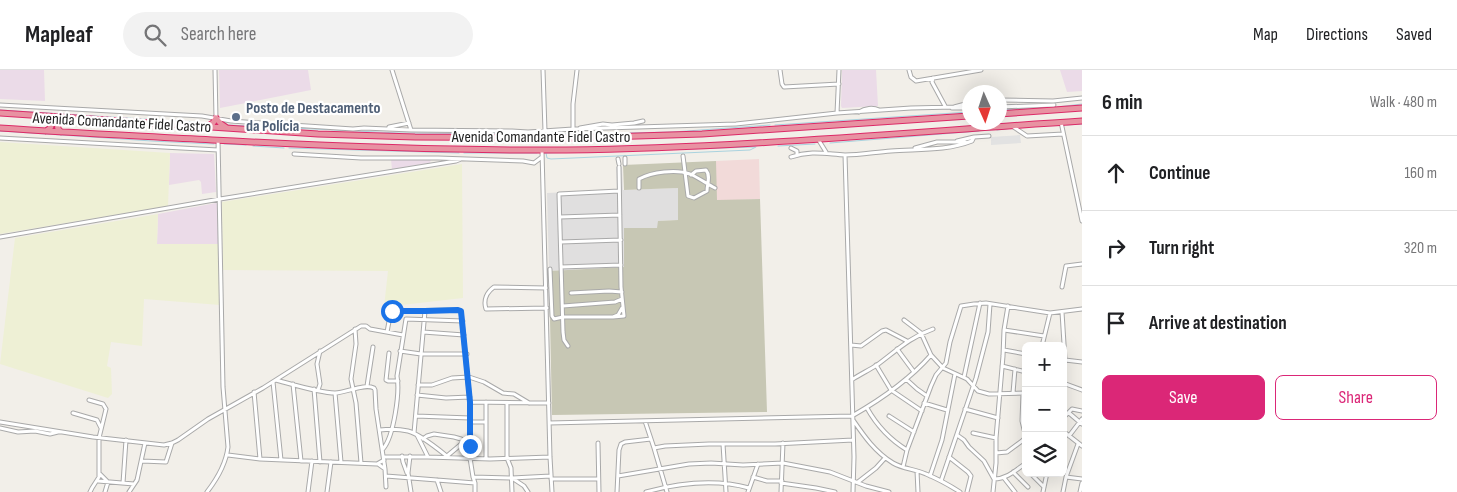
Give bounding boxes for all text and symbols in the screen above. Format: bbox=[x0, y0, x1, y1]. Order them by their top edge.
search box bbox=[123, 12, 473, 57]
text: Mapleaf bbox=[25, 20, 93, 49]
icon: search bbox=[141, 21, 169, 49]
text: Search here bbox=[181, 23, 256, 46]
text: Map bbox=[1253, 24, 1278, 45]
text: Directions bbox=[1306, 24, 1368, 45]
text: Saved bbox=[1396, 24, 1432, 45]
north arrow bbox=[962, 85, 1007, 130]
text: 6 min bbox=[1102, 90, 1143, 115]
text: Walk · 480 m bbox=[1370, 93, 1437, 112]
place label: Posto de Destacamento da Polícia bbox=[246, 99, 380, 136]
street label: Avenida Comandante Fidel Castro bbox=[31, 109, 212, 137]
marker: Posto de Destacamento da Polícia bbox=[230, 111, 242, 123]
street label: Avenida Comandante Fidel Castro bbox=[451, 128, 630, 147]
icon: ahead bbox=[1102, 159, 1130, 187]
text: Continue bbox=[1149, 162, 1210, 185]
text: 160 m bbox=[1404, 164, 1437, 183]
icon: right bbox=[1102, 234, 1130, 262]
text: Turn right bbox=[1149, 237, 1214, 260]
text: 320 m bbox=[1404, 239, 1437, 258]
route start bbox=[381, 300, 404, 323]
icon: arrive bbox=[1102, 309, 1130, 337]
text: Arrive at destination bbox=[1149, 312, 1287, 335]
map controls bbox=[1022, 342, 1067, 477]
button: + bbox=[1022, 342, 1067, 387]
button: Save bbox=[1102, 375, 1265, 420]
button: Share bbox=[1275, 375, 1437, 420]
button: − bbox=[1022, 387, 1067, 432]
button: layers bbox=[1022, 432, 1067, 477]
route end bbox=[459, 435, 482, 458]

